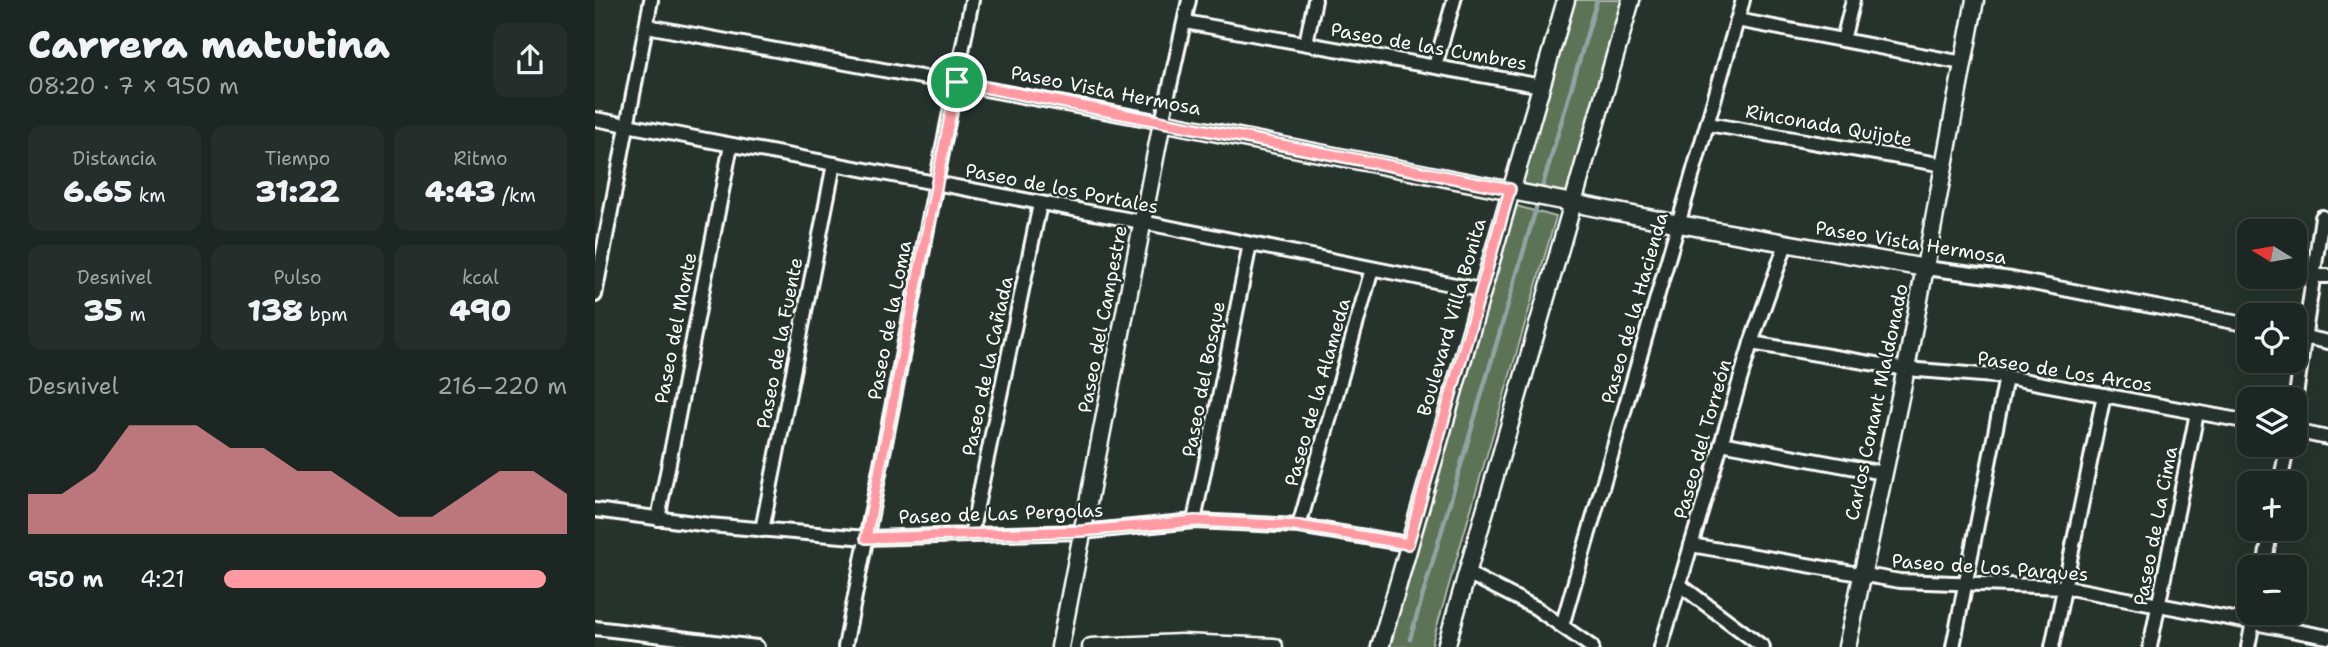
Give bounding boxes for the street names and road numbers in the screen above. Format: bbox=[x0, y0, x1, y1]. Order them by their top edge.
street label: Paseo de las Cumbres bbox=[1329, 17, 1529, 76]
street label: Paseo Vista Hermosa bbox=[1009, 60, 1203, 121]
street label: Rinconada Quijote bbox=[1744, 99, 1914, 152]
street label: Paseo de los Portales bbox=[963, 157, 1161, 219]
street label: Paseo de la Hacienda bbox=[1595, 209, 1674, 407]
street label: Boulevard Villa Bonita bbox=[1411, 215, 1492, 419]
street label: Paseo Vista Hermosa bbox=[1813, 215, 2009, 270]
street label: Paseo del Campestre bbox=[1072, 223, 1133, 415]
street label: Paseo de la Loma bbox=[862, 238, 917, 402]
street label: Paseo del Monte bbox=[649, 250, 702, 406]
street label: Paseo de la Fuente bbox=[751, 255, 808, 431]
street label: Paseo de la Cañada bbox=[956, 274, 1019, 458]
street label: Carlos Conant Maldonado bbox=[1839, 281, 1914, 523]
street label: Paseo de la Alameda bbox=[1279, 295, 1356, 489]
street label: Paseo del Bosque bbox=[1176, 299, 1231, 459]
street label: Paseo de Los Arcos bbox=[1976, 345, 2154, 398]
street label: Paseo del Torreón bbox=[1668, 356, 1737, 522]
street label: Paseo de La Cima bbox=[2128, 444, 2183, 608]
street label: Paseo de Las Pergolas bbox=[898, 497, 1104, 530]
street label: Paseo de Los Parques bbox=[1891, 548, 2089, 587]

